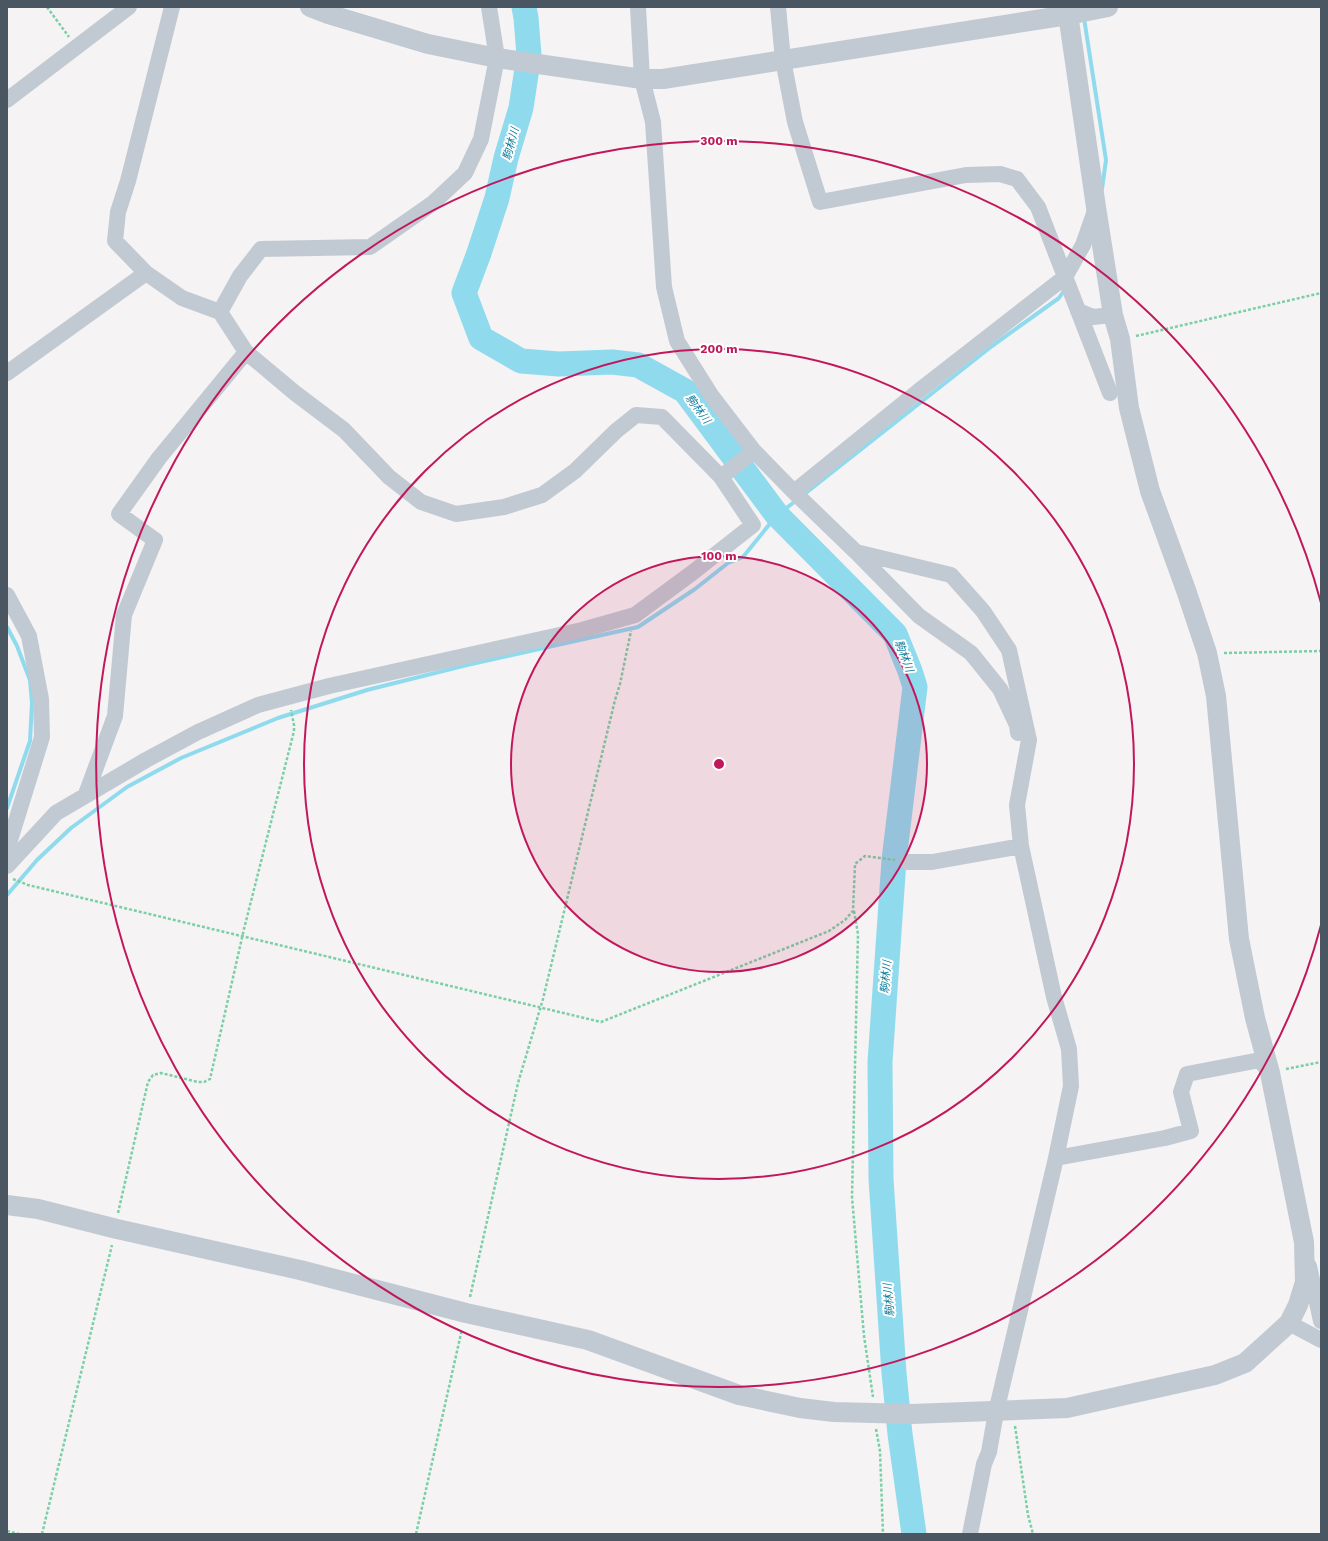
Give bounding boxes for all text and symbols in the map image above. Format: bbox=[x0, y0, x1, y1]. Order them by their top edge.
water label: 駒林川 bbox=[500, 125, 522, 162]
text: 300 m bbox=[700, 134, 738, 148]
text: 200 m bbox=[700, 342, 738, 356]
water label: 駒林川 bbox=[683, 392, 714, 427]
text: 100 m bbox=[701, 549, 737, 563]
water label: 駒林川 bbox=[892, 638, 916, 675]
centre of rings bbox=[712, 757, 726, 771]
water label: 駒林川 bbox=[878, 959, 894, 994]
water label: 駒林川 bbox=[881, 1282, 897, 1317]

